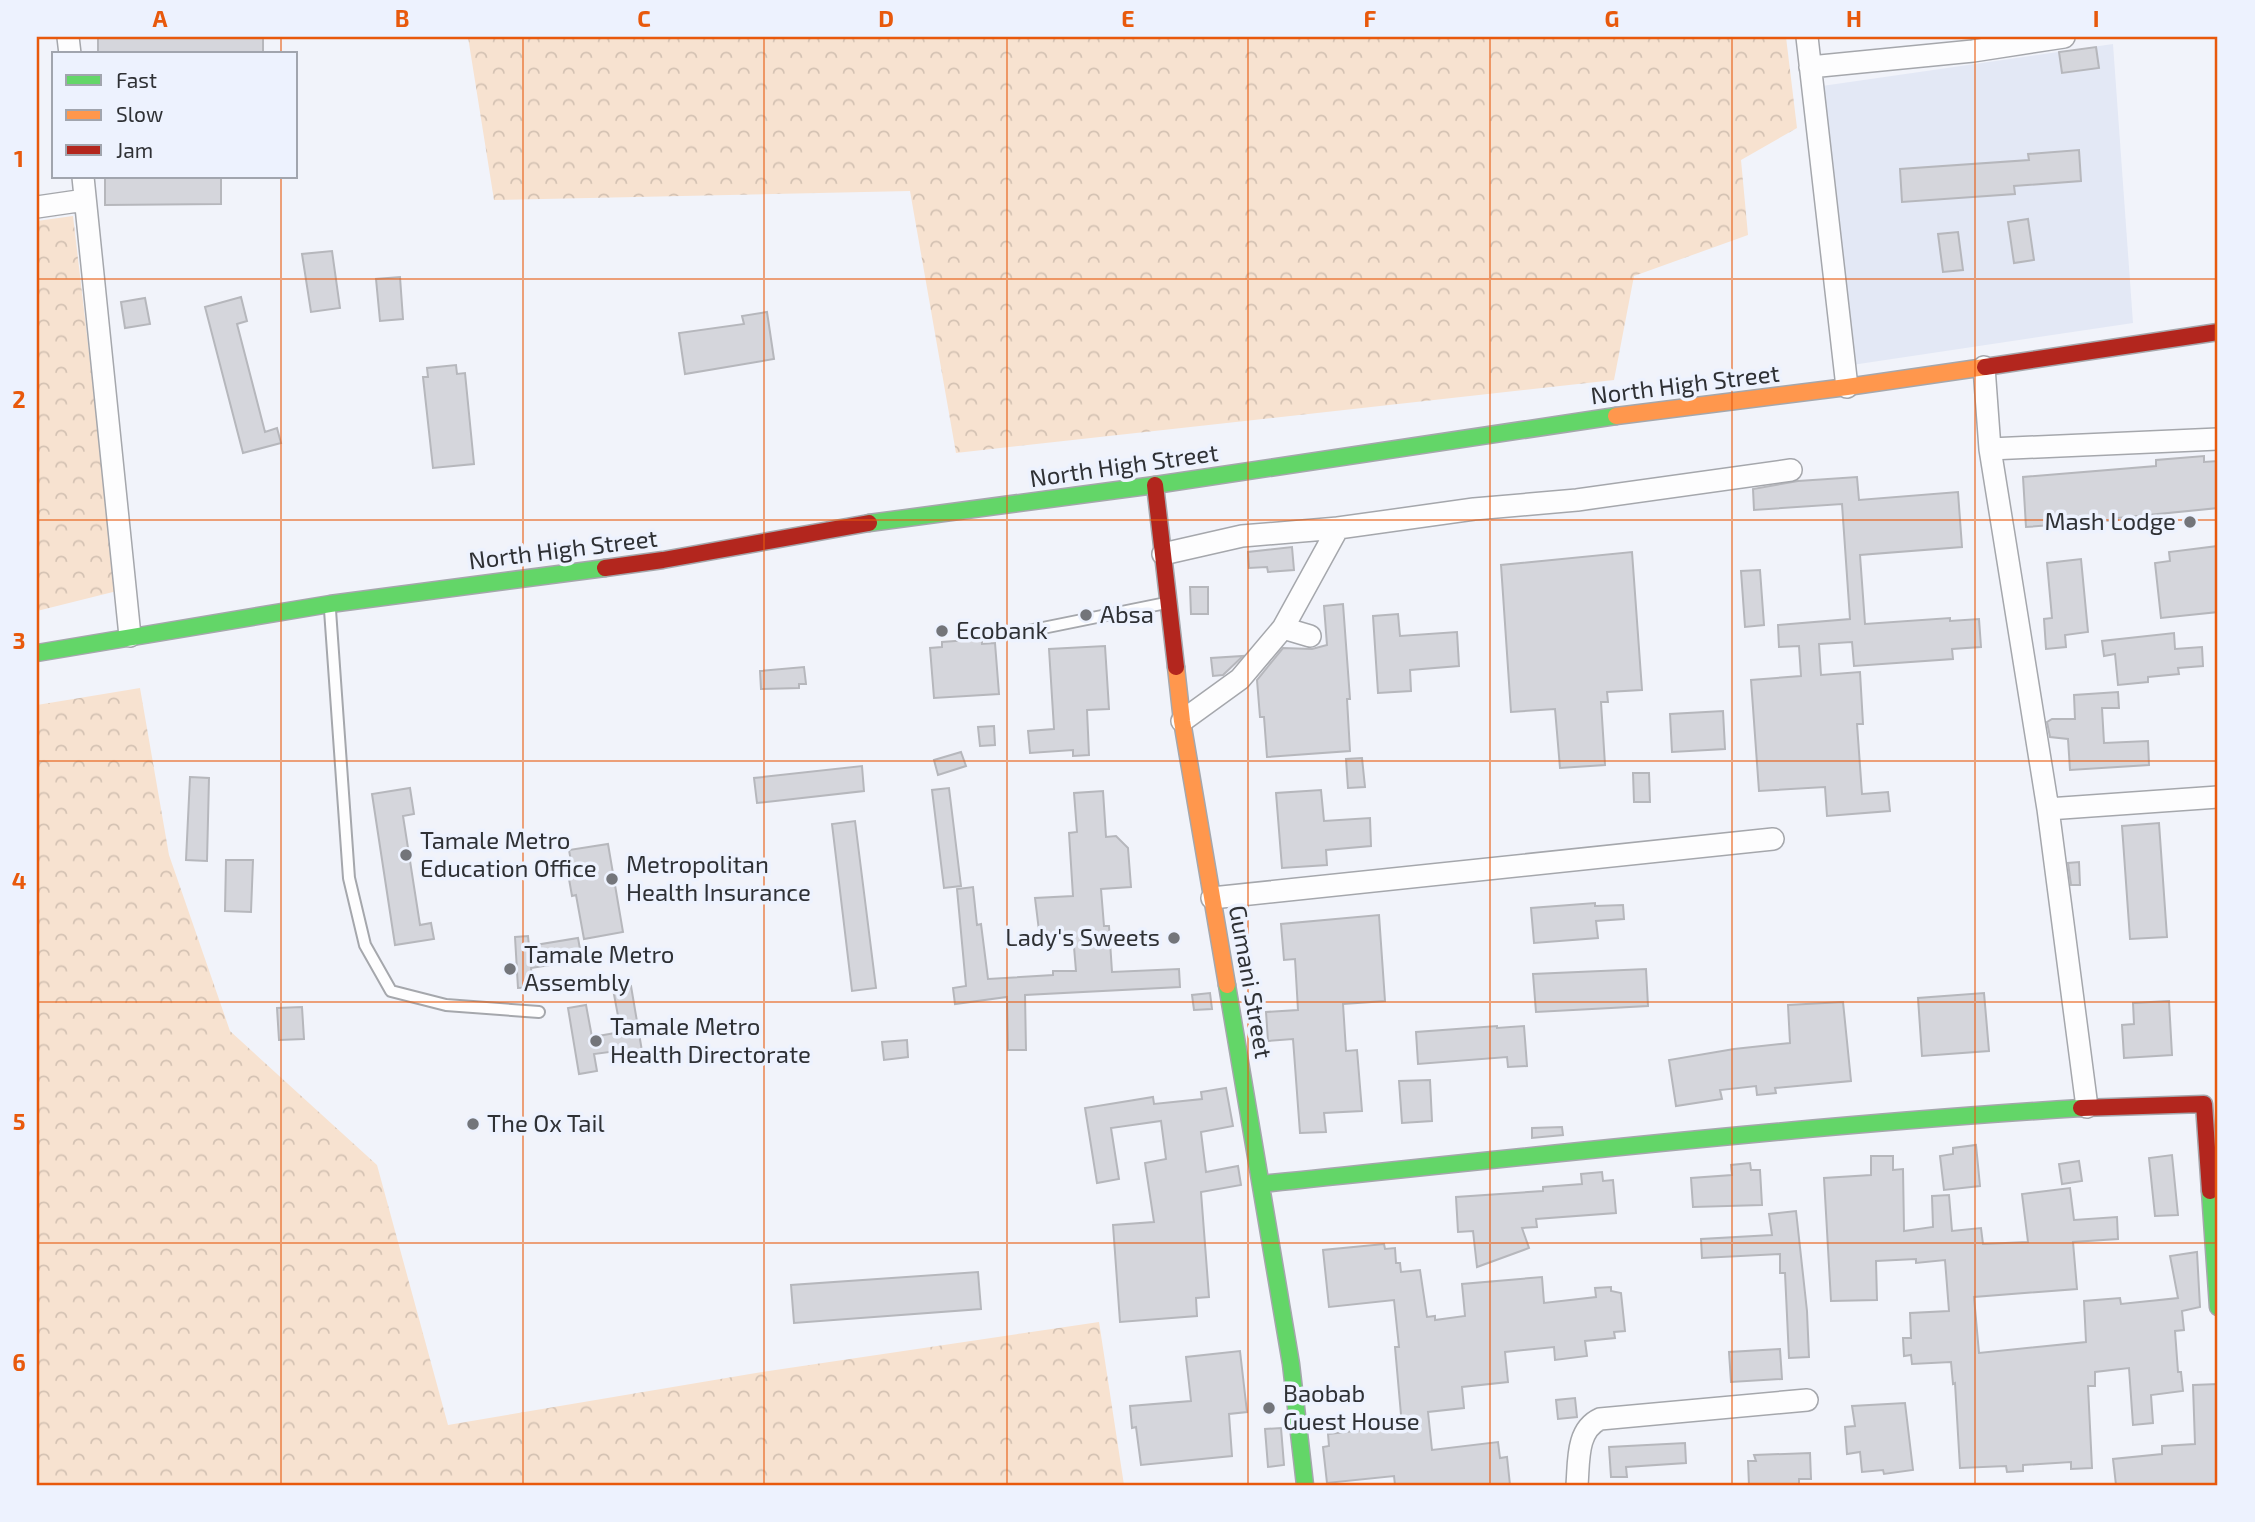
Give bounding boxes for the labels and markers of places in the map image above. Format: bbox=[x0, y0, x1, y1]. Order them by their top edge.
place label: Mash Lodge bbox=[2044, 506, 2176, 535]
marker: Mash Lodge bbox=[2182, 514, 2198, 530]
place label: Absa bbox=[1100, 599, 1154, 628]
marker: Absa bbox=[1078, 607, 1094, 623]
place label: Ecobank bbox=[956, 615, 1048, 644]
marker: Ecobank bbox=[934, 623, 950, 639]
place label: Tamale Metro Education Office bbox=[420, 825, 597, 882]
marker: Tamale Metro Education Office bbox=[398, 847, 414, 863]
place label: Metropolitan Health Insurance bbox=[626, 849, 811, 906]
marker: Metropolitan Health Insurance bbox=[604, 871, 620, 887]
place label: Lady's Sweets bbox=[1005, 922, 1160, 951]
marker: Lady's Sweets bbox=[1166, 930, 1182, 946]
place label: Tamale Metro Assembly bbox=[524, 939, 674, 996]
marker: Tamale Metro Assembly bbox=[502, 961, 518, 977]
place label: Tamale Metro Health Directorate bbox=[610, 1011, 811, 1068]
marker: Tamale Metro Health Directorate bbox=[588, 1033, 604, 1049]
place label: The Ox Tail bbox=[487, 1108, 605, 1137]
marker: The Ox Tail bbox=[465, 1116, 481, 1132]
place label: Baobab Guest House bbox=[1283, 1378, 1420, 1435]
marker: Baobab Guest House bbox=[1261, 1400, 1277, 1416]

